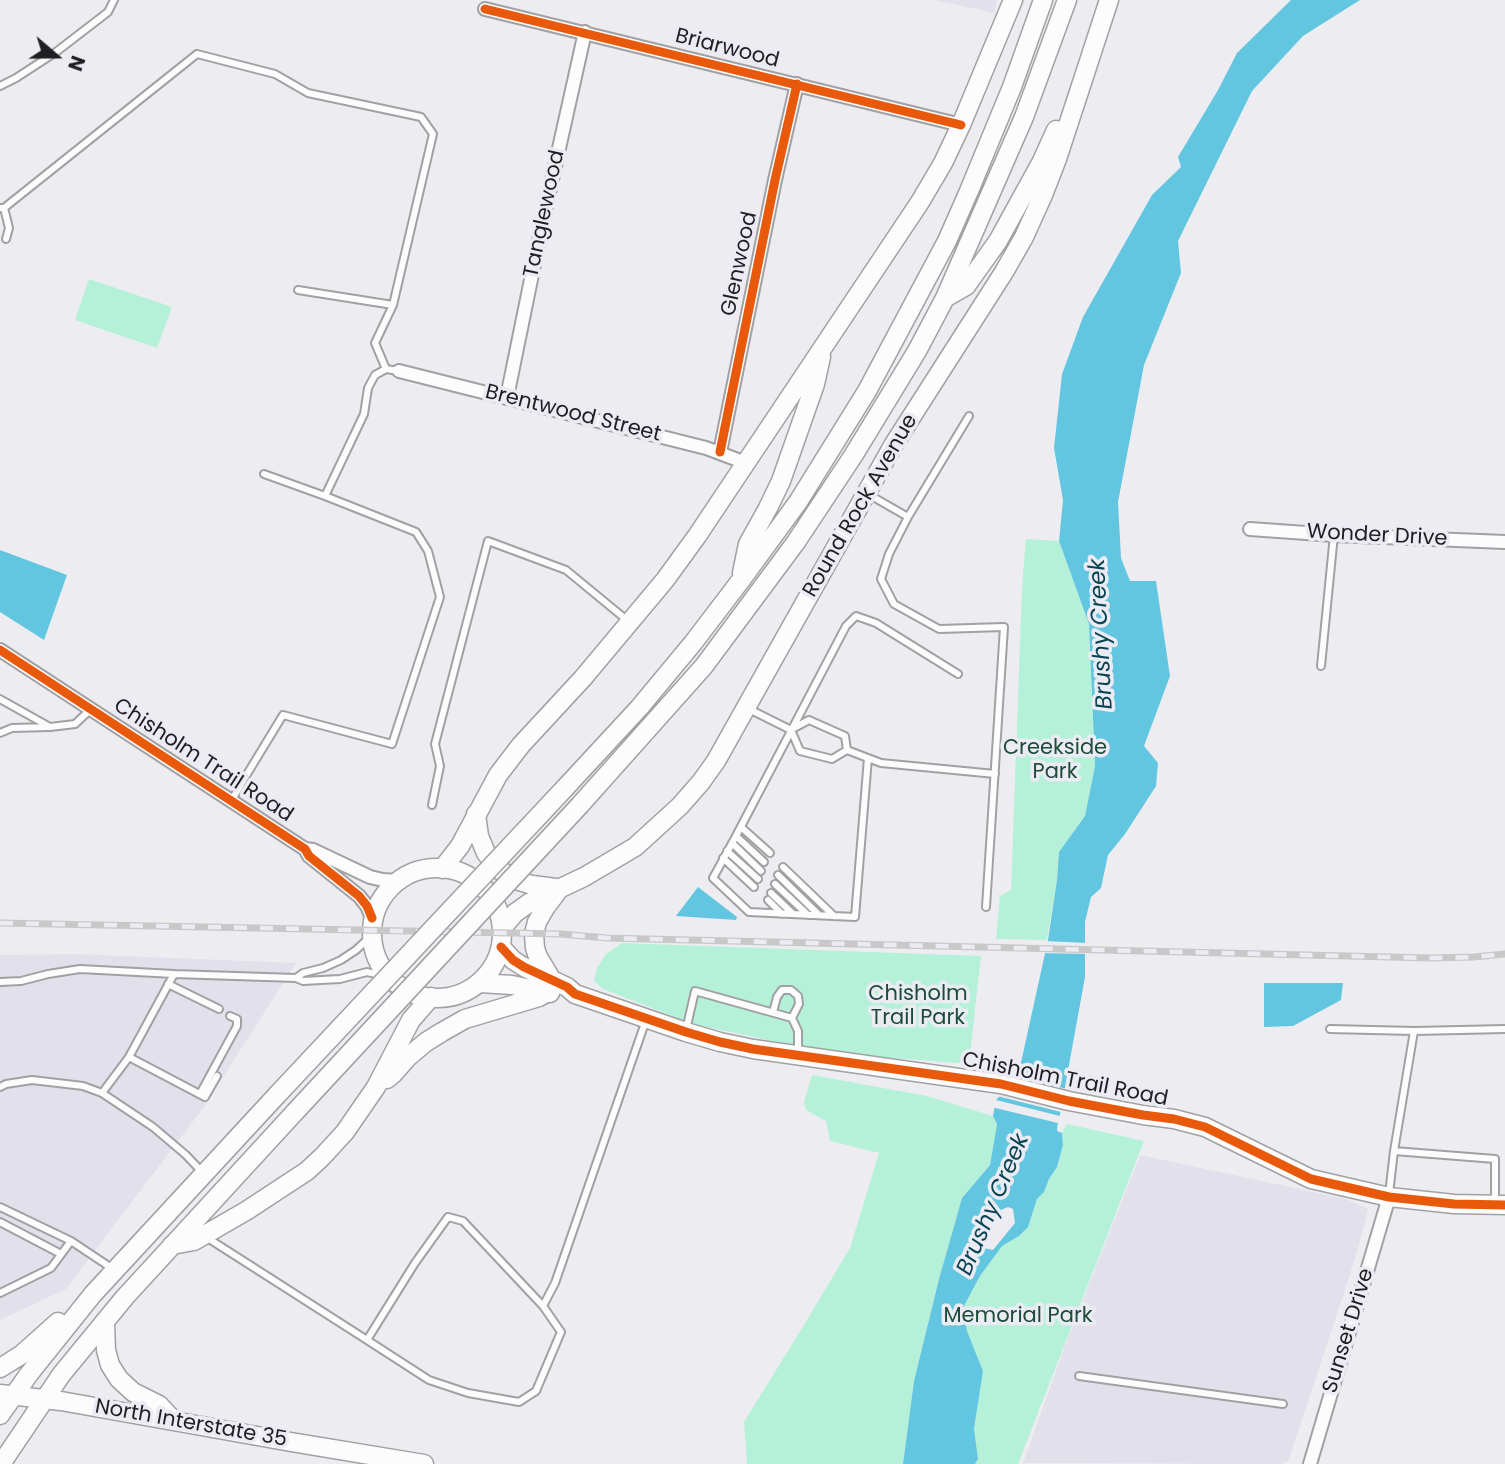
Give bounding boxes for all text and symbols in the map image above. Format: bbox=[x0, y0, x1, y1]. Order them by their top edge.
north arrow bbox=[21, 21, 91, 91]
street label: Briarwood bbox=[672, 24, 782, 74]
text: N bbox=[61, 52, 91, 75]
street label: Tanglewood bbox=[519, 148, 571, 280]
street label: Glenwood bbox=[717, 209, 763, 319]
street label: Brentwood Street bbox=[483, 380, 663, 448]
street label: Round Rock Avenue bbox=[798, 410, 924, 602]
street label: Wonder Drive bbox=[1306, 520, 1448, 552]
water label: Brushy Creek bbox=[1084, 558, 1120, 710]
street label: Chisholm Trail Road bbox=[108, 694, 298, 828]
park label: Creekside Park bbox=[1003, 736, 1107, 786]
park label: Chisholm Trail Park bbox=[868, 982, 968, 1032]
street label: Chisholm Trail Road bbox=[960, 1048, 1170, 1112]
water label: Brushy Creek bbox=[952, 1130, 1036, 1280]
street label: Sunset Drive bbox=[1318, 1266, 1380, 1396]
park label: Memorial Park bbox=[943, 1304, 1093, 1330]
street label: North Interstate 35 bbox=[93, 1395, 289, 1453]

